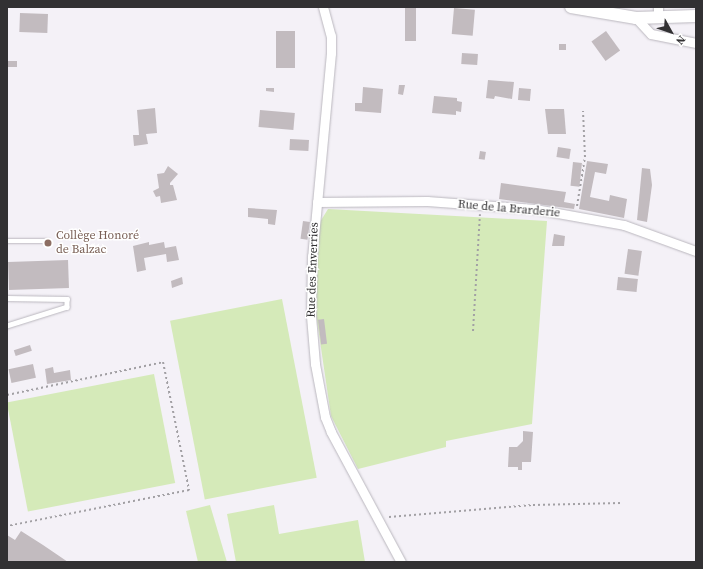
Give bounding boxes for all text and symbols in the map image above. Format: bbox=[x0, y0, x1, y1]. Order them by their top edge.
north arrow bbox=[651, 12, 691, 52]
text: N bbox=[672, 32, 689, 48]
street label: Rue de la Brarderie bbox=[457, 197, 561, 221]
street label: Rue des Enverries bbox=[304, 222, 322, 318]
place label: Collège Honoré de Balzac bbox=[56, 229, 139, 257]
marker: Collège Honoré de Balzac bbox=[43, 238, 53, 248]

